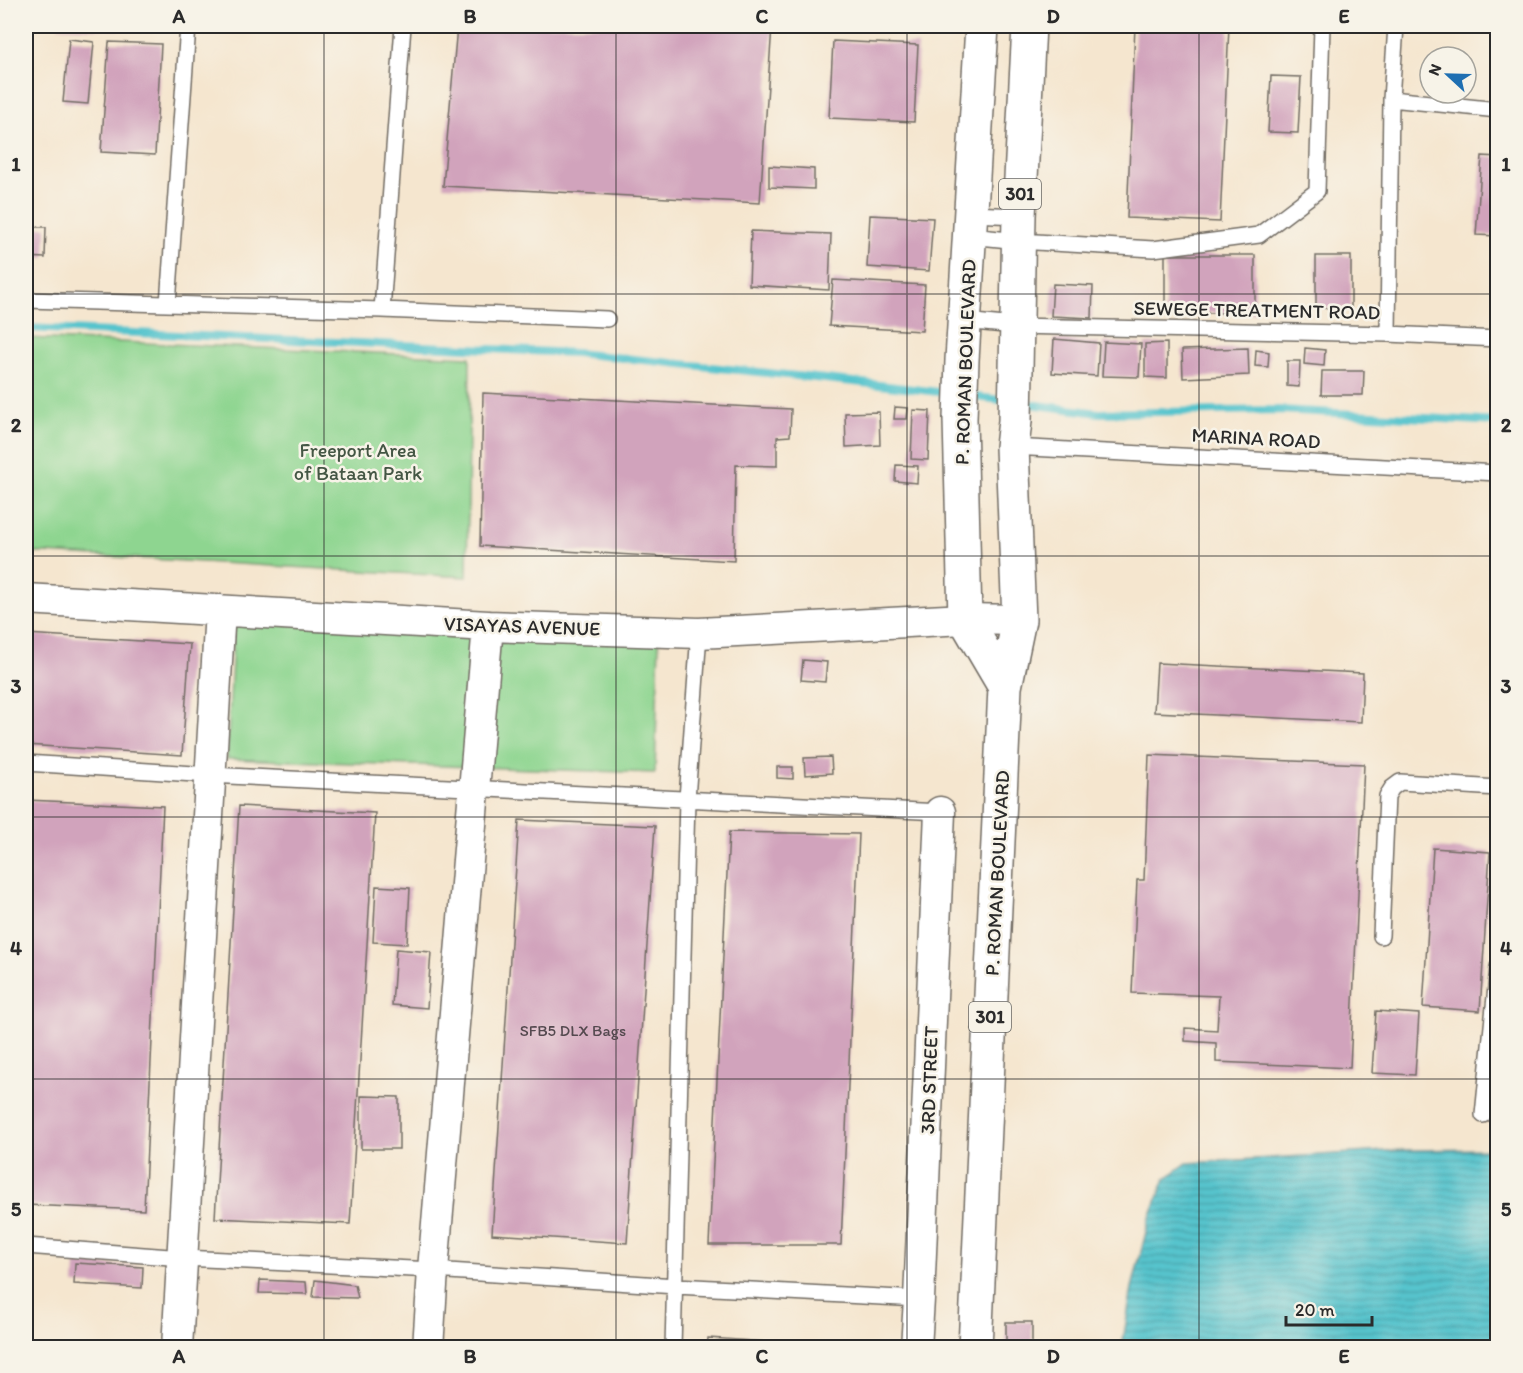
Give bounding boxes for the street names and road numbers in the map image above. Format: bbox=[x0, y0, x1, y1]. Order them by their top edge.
road number: 301 bbox=[999, 179, 1041, 209]
street label: P. ROMAN BOULEVARD bbox=[949, 259, 981, 465]
street label: SEWEGE TREATMENT ROAD bbox=[1133, 296, 1381, 324]
street label: MARINA ROAD bbox=[1191, 423, 1321, 453]
street label: VISAYAS AVENUE bbox=[443, 611, 601, 641]
street label: P. ROMAN BOULEVARD bbox=[980, 770, 1014, 976]
road number: 301 bbox=[969, 1002, 1011, 1032]
street label: 3RD STREET bbox=[915, 1025, 943, 1135]

